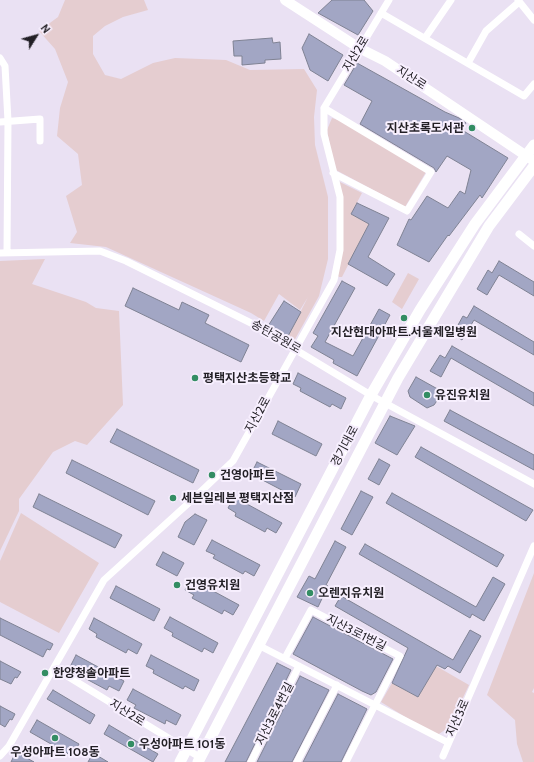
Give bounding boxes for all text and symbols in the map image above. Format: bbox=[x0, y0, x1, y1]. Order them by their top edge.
north arrow bbox=[16, 16, 56, 56]
text: N bbox=[38, 21, 54, 36]
street label: 지산2로 bbox=[340, 33, 372, 75]
street label: 지산로 bbox=[393, 63, 429, 93]
place label: 지산초록도서관 bbox=[387, 121, 464, 135]
marker: 지산초록도서관 bbox=[467, 123, 477, 133]
marker: 지산현대아파트.서울제일병원 bbox=[399, 313, 409, 323]
street label: 송탄공원로 bbox=[248, 317, 304, 357]
place label: 지산현대아파트.서울제일병원 bbox=[331, 325, 477, 339]
place label: 평택지산초등학교 bbox=[203, 371, 291, 385]
marker: 평택지산초등학교 bbox=[190, 373, 200, 383]
place label: 유진유치원 bbox=[435, 388, 490, 402]
marker: 유진유치원 bbox=[422, 390, 432, 400]
street label: 지산2로 bbox=[242, 394, 274, 436]
street label: 경기대로 bbox=[328, 423, 362, 469]
place label: 건영아파트 bbox=[220, 468, 275, 482]
marker: 건영아파트 bbox=[207, 470, 217, 480]
place label: 세븐일레븐 평택지산점 bbox=[181, 491, 294, 505]
marker: 세븐일레븐 평택지산점 bbox=[168, 493, 178, 503]
place label: 건영유치원 bbox=[185, 578, 240, 592]
marker: 건영유치원 bbox=[172, 580, 182, 590]
place label: 오렌지유치원 bbox=[318, 586, 384, 600]
marker: 오렌지유치원 bbox=[305, 588, 315, 598]
street label: 지산3로1번길 bbox=[324, 612, 388, 654]
place label: 한양청솔아파트 bbox=[53, 666, 130, 680]
marker: 한양청솔아파트 bbox=[40, 668, 50, 678]
street label: 지산3로4번길 bbox=[253, 680, 297, 748]
street label: 지산2로 bbox=[106, 696, 148, 730]
street label: 지산3로 bbox=[443, 697, 473, 739]
marker: 우성아파트 108동 bbox=[50, 733, 60, 743]
place label: 우성아파트 101동 bbox=[139, 737, 225, 751]
marker: 우성아파트 101동 bbox=[126, 739, 136, 749]
place label: 우성아파트 108동 bbox=[10, 745, 100, 759]

